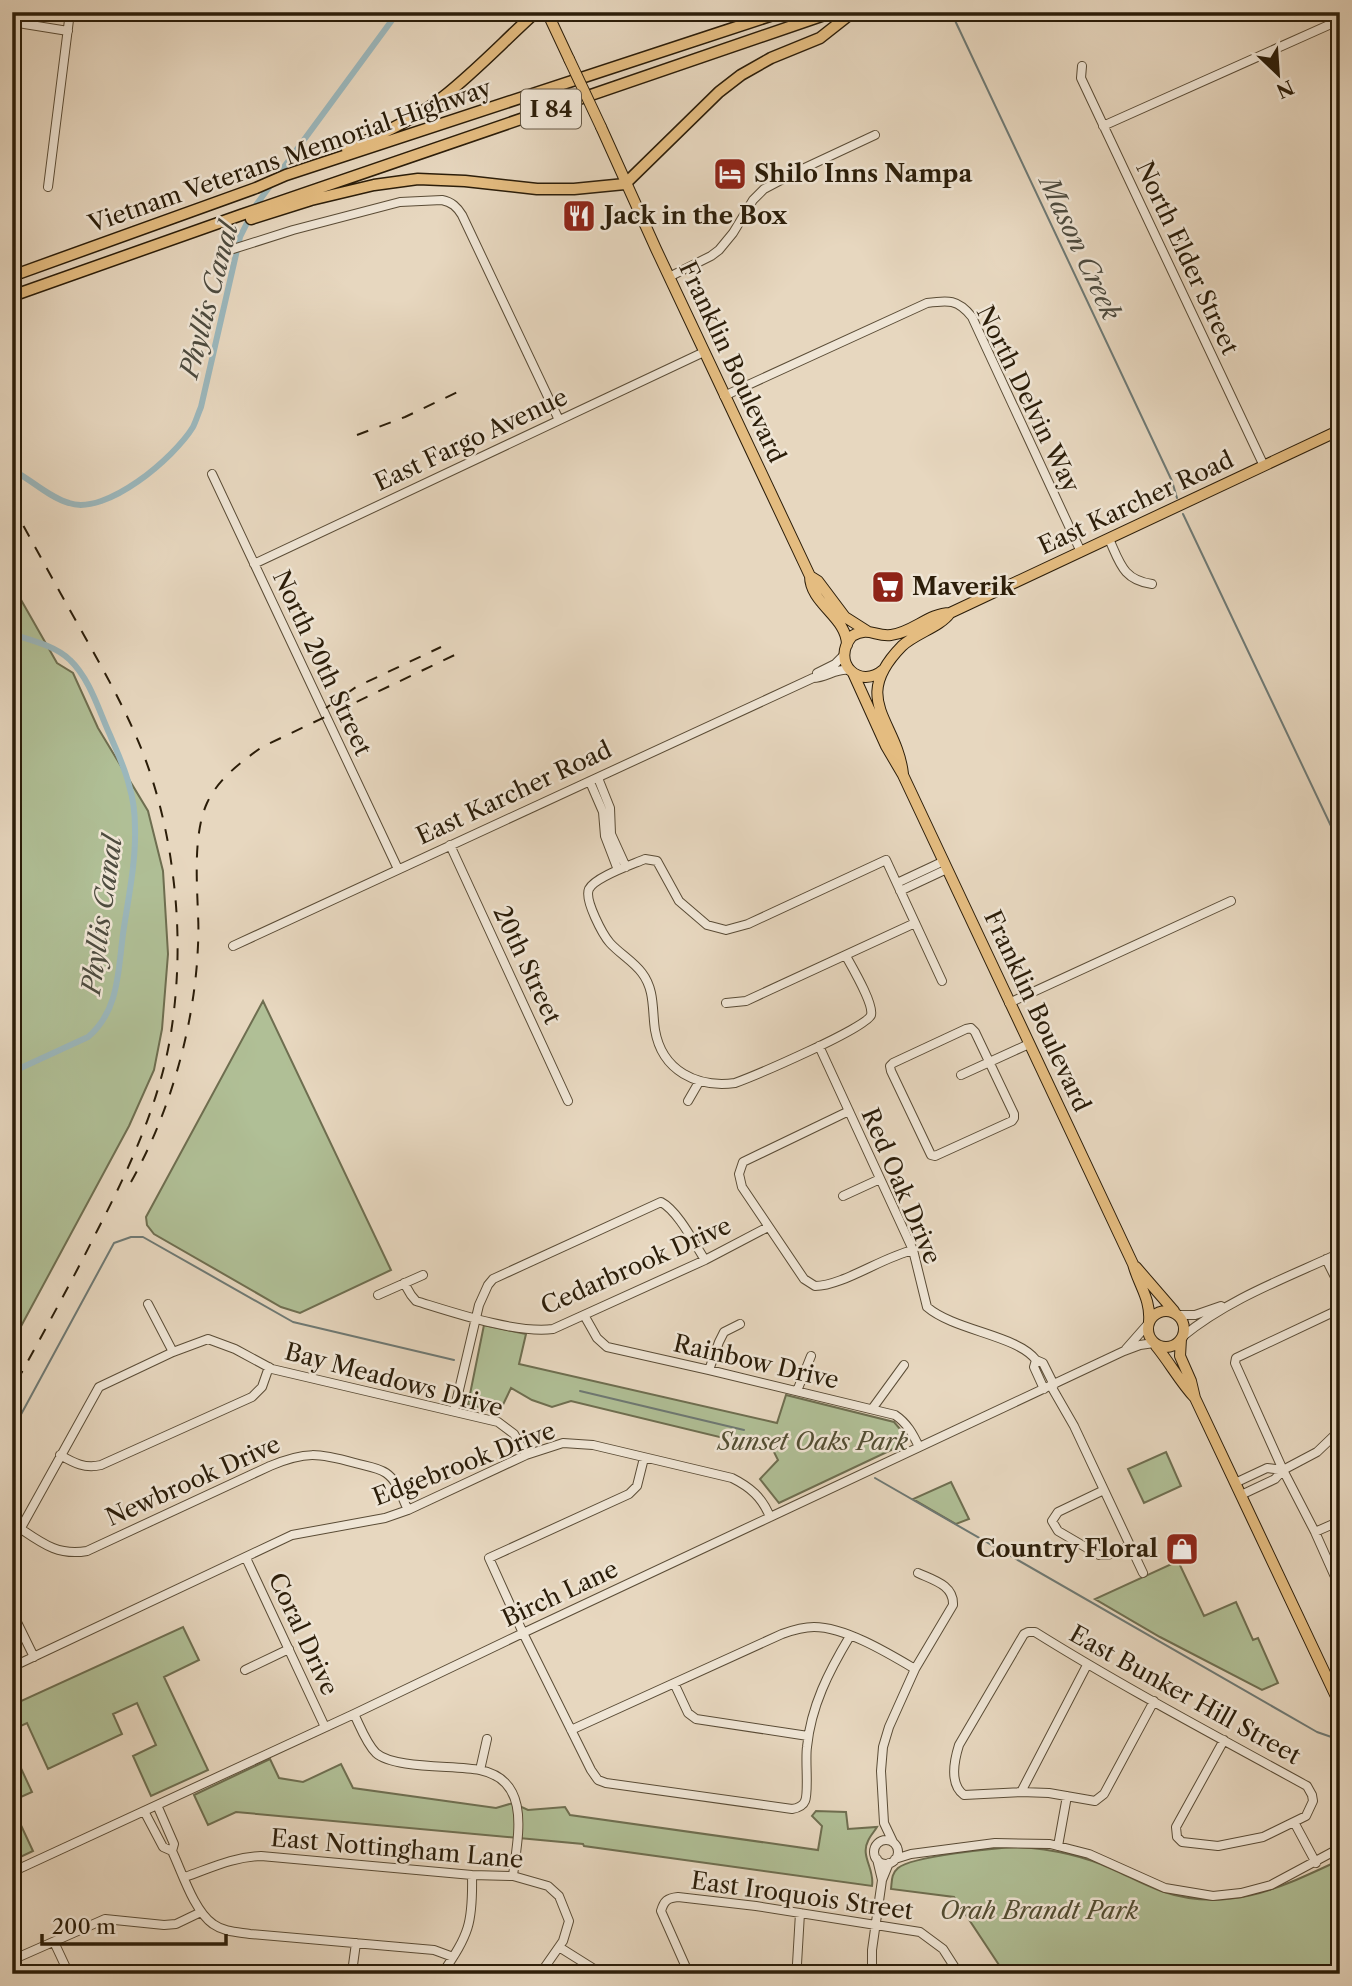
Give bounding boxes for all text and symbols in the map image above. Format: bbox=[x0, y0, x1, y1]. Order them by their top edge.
north arrow bbox=[1244, 38, 1314, 108]
street label: Vietnam Veterans Memorial Highway bbox=[84, 73, 496, 239]
text: N bbox=[1273, 75, 1297, 103]
road number: I 84 bbox=[521, 90, 581, 128]
hotel icon: Shilo Inns Nampa bbox=[711, 155, 749, 193]
street label: North Elder Street bbox=[1130, 157, 1245, 359]
place label: Shilo Inns Nampa bbox=[754, 159, 973, 188]
water label: Mason Creek bbox=[1031, 168, 1128, 326]
restaurant icon: Jack in the Box bbox=[560, 197, 598, 235]
place label: Jack in the Box bbox=[600, 201, 787, 230]
water label: Phyllis Canal bbox=[172, 216, 246, 383]
street label: Franklin Boulevard bbox=[673, 257, 792, 467]
street label: North Delvin Way bbox=[971, 301, 1086, 497]
street label: East Fargo Avenue bbox=[370, 382, 572, 497]
street label: East Karcher Road bbox=[1034, 444, 1238, 560]
street label: North 20th Street bbox=[267, 566, 378, 760]
supermarket icon: Maverik bbox=[869, 568, 907, 606]
place label: Maverik bbox=[912, 572, 1016, 601]
street label: East Karcher Road bbox=[412, 734, 616, 850]
water label: Phyllis Canal bbox=[75, 831, 129, 998]
street label: 20th Street bbox=[487, 901, 568, 1029]
street label: Franklin Boulevard bbox=[978, 906, 1097, 1116]
street label: Red Oak Drive bbox=[856, 1103, 947, 1268]
street label: Cedarbrook Drive bbox=[536, 1211, 735, 1321]
street label: Rainbow Drive bbox=[671, 1328, 842, 1395]
street label: Bay Meadows Drive bbox=[282, 1336, 506, 1423]
street label: Edgebrook Drive bbox=[369, 1415, 559, 1512]
park label: Sunset Oaks Park bbox=[716, 1427, 909, 1456]
street label: Newbrook Drive bbox=[101, 1429, 285, 1532]
shop icon: Country Floral bbox=[1163, 1530, 1201, 1568]
place label: Country Floral bbox=[976, 1534, 1158, 1563]
street label: Birch Lane bbox=[497, 1554, 622, 1633]
street label: Coral Drive bbox=[262, 1568, 344, 1700]
street label: East Bunker Hill Street bbox=[1065, 1619, 1306, 1770]
street label: East Nottingham Lane bbox=[269, 1823, 525, 1874]
street label: East Iroquois Street bbox=[689, 1866, 916, 1926]
park label: Orah Brandt Park bbox=[940, 1896, 1139, 1925]
scale bar bbox=[42, 1902, 226, 1946]
text: 200 m bbox=[52, 1914, 116, 1939]

